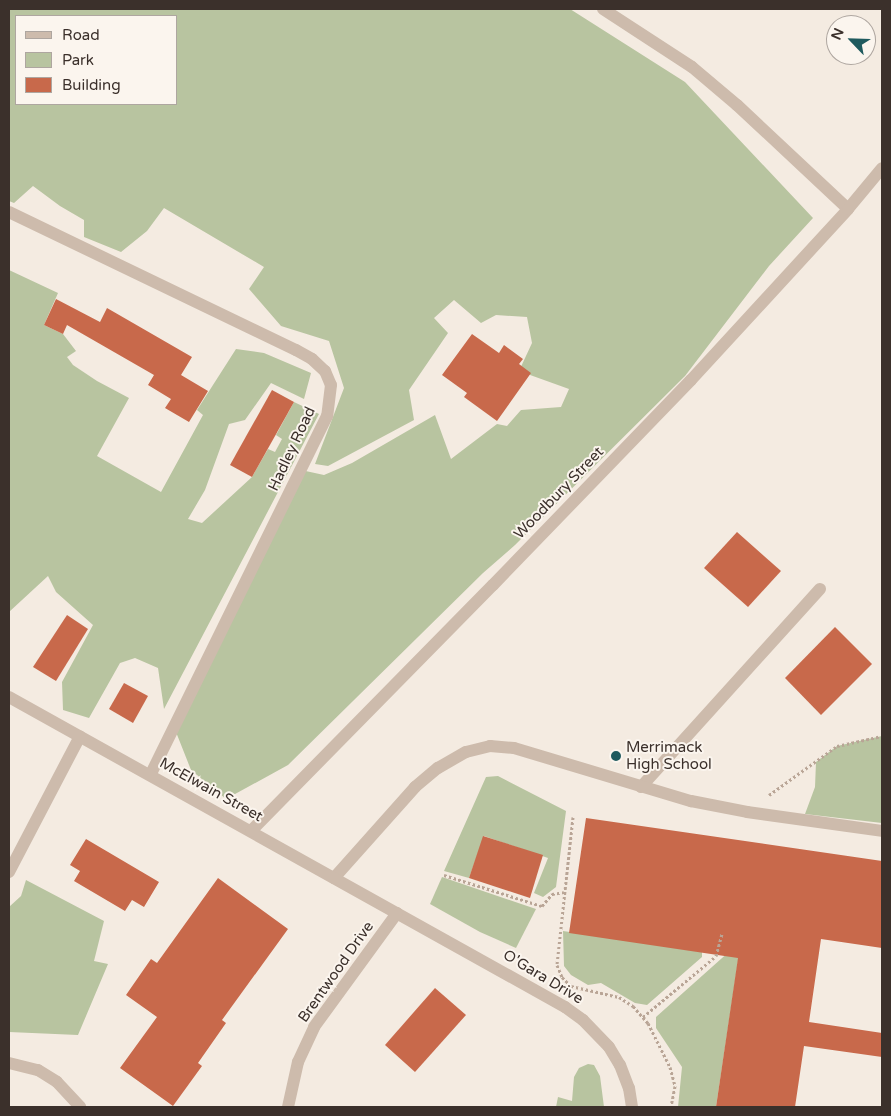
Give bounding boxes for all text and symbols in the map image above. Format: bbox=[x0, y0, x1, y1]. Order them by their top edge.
legend bbox=[15, 15, 178, 105]
north arrow bbox=[826, 15, 876, 65]
text: Road bbox=[62, 26, 100, 44]
text: N bbox=[828, 26, 848, 43]
text: Park bbox=[62, 51, 94, 69]
text: Building bbox=[62, 76, 121, 94]
street label: Hadley Road bbox=[265, 404, 319, 494]
street label: Woodbury Street bbox=[510, 443, 608, 543]
place label: Merrimack High School bbox=[626, 738, 712, 773]
marker: Merrimack High School bbox=[610, 750, 622, 762]
street label: McElwain Street bbox=[156, 754, 266, 826]
street label: Brentwood Drive bbox=[294, 918, 378, 1026]
street label: O'Gara Drive bbox=[500, 946, 586, 1008]

